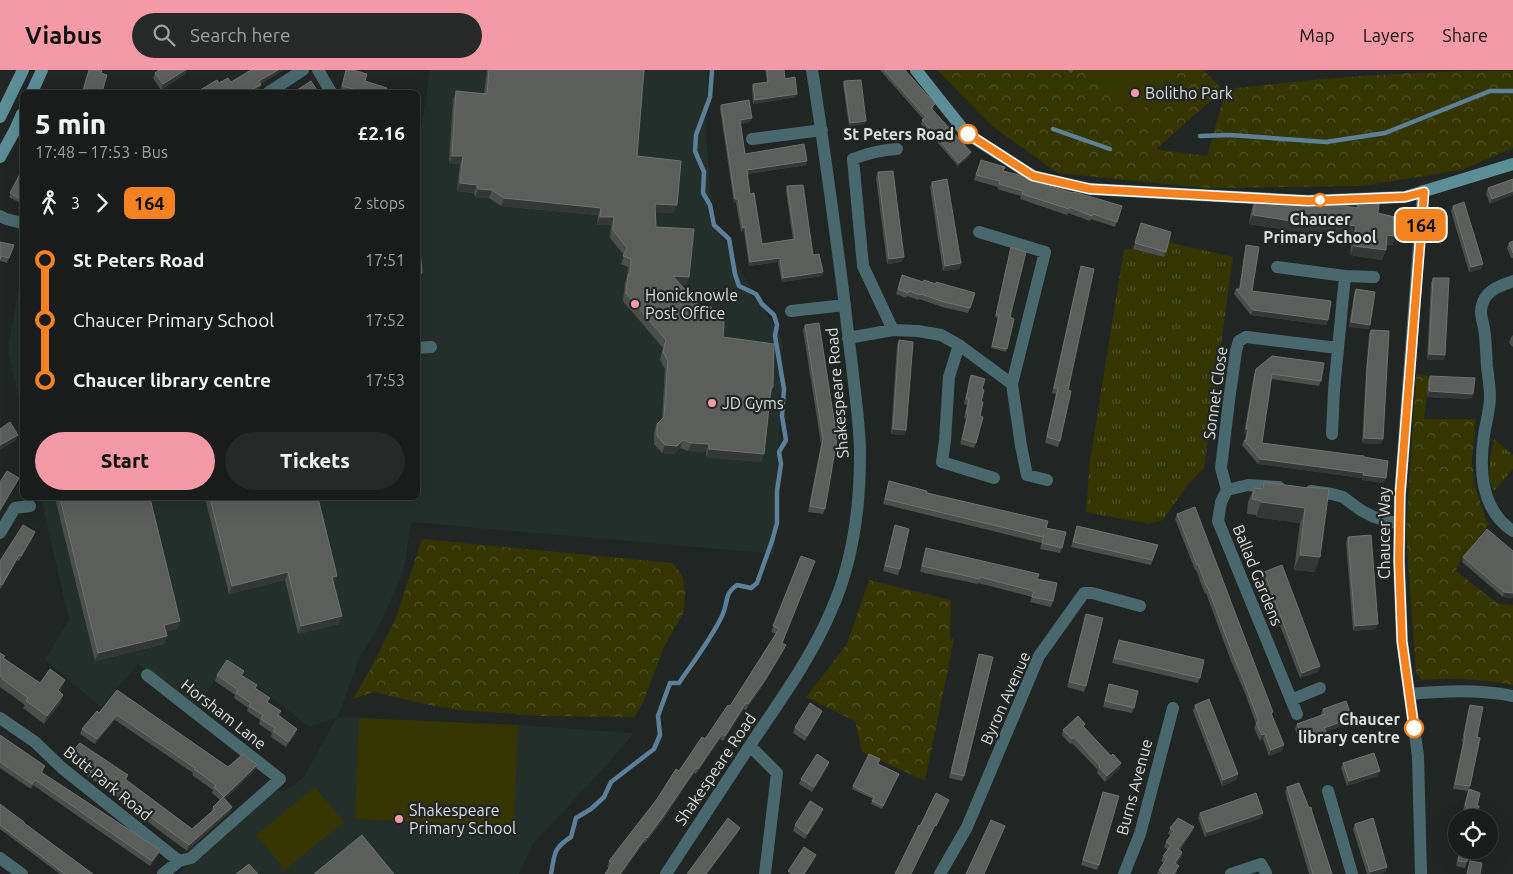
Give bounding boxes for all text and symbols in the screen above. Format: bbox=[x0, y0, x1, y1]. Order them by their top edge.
search box bbox=[132, 13, 482, 58]
icon: search bbox=[150, 21, 178, 49]
text: Viabus bbox=[25, 22, 102, 49]
text: Search here bbox=[190, 24, 290, 46]
text: Map bbox=[1299, 25, 1335, 45]
text: Layers bbox=[1363, 25, 1414, 45]
text: Share bbox=[1442, 25, 1488, 45]
place label: Bolitho Park bbox=[1145, 84, 1233, 102]
marker: Bolitho Park bbox=[1129, 87, 1141, 99]
text: 5 min bbox=[35, 108, 106, 139]
text: £2.16 bbox=[357, 122, 405, 144]
marker: St Peters Road bbox=[958, 124, 978, 144]
place label: St Peters Road bbox=[843, 125, 954, 143]
text: 17:48 – 17:53 · Bus bbox=[35, 143, 168, 161]
icon: walk bbox=[35, 189, 63, 217]
icon: forward bbox=[88, 189, 116, 217]
text: 164 bbox=[134, 193, 165, 213]
marker: Chaucer Primary School bbox=[1313, 193, 1327, 207]
text: 3 bbox=[71, 194, 80, 212]
text: 2 stops bbox=[353, 194, 405, 212]
line badge: 164 bbox=[1392, 209, 1450, 241]
place label: Chaucer Primary School bbox=[1263, 210, 1377, 246]
text: 164 bbox=[1406, 215, 1436, 235]
text: St Peters Road bbox=[73, 249, 205, 271]
text: 17:51 bbox=[365, 251, 405, 269]
place label: Honicknowle Post Office bbox=[645, 286, 738, 322]
marker: Honicknowle Post Office bbox=[629, 298, 641, 310]
text: Chaucer Primary School bbox=[73, 309, 274, 331]
text: 17:52 bbox=[365, 311, 405, 329]
street label: Shakespeare Road bbox=[822, 327, 852, 459]
street label: Sonnet Close bbox=[1200, 345, 1230, 441]
text: Chaucer library centre bbox=[73, 369, 271, 391]
text: 17:53 bbox=[365, 371, 405, 389]
place label: JD Gyms bbox=[722, 394, 784, 412]
marker: JD Gyms bbox=[706, 397, 718, 409]
button: Start bbox=[35, 432, 215, 490]
button: Tickets bbox=[225, 432, 405, 490]
street label: Chaucer Way bbox=[1375, 486, 1393, 579]
street label: Ballad Gardens bbox=[1230, 522, 1286, 628]
street label: Byron Avenue bbox=[976, 649, 1034, 747]
street label: Horsham Lane bbox=[178, 675, 270, 753]
street label: Shakespeare Road bbox=[671, 710, 759, 828]
place label: Chaucer library centre bbox=[1298, 710, 1400, 746]
marker: Chaucer library centre bbox=[1404, 718, 1424, 738]
street label: Burns Avenue bbox=[1112, 737, 1156, 837]
street label: Butt Park Road bbox=[60, 742, 156, 824]
place label: Shakespeare Primary School bbox=[409, 801, 516, 837]
map controls bbox=[1448, 809, 1498, 859]
button: locate bbox=[1448, 809, 1498, 859]
marker: Shakespeare Primary School bbox=[393, 813, 405, 825]

